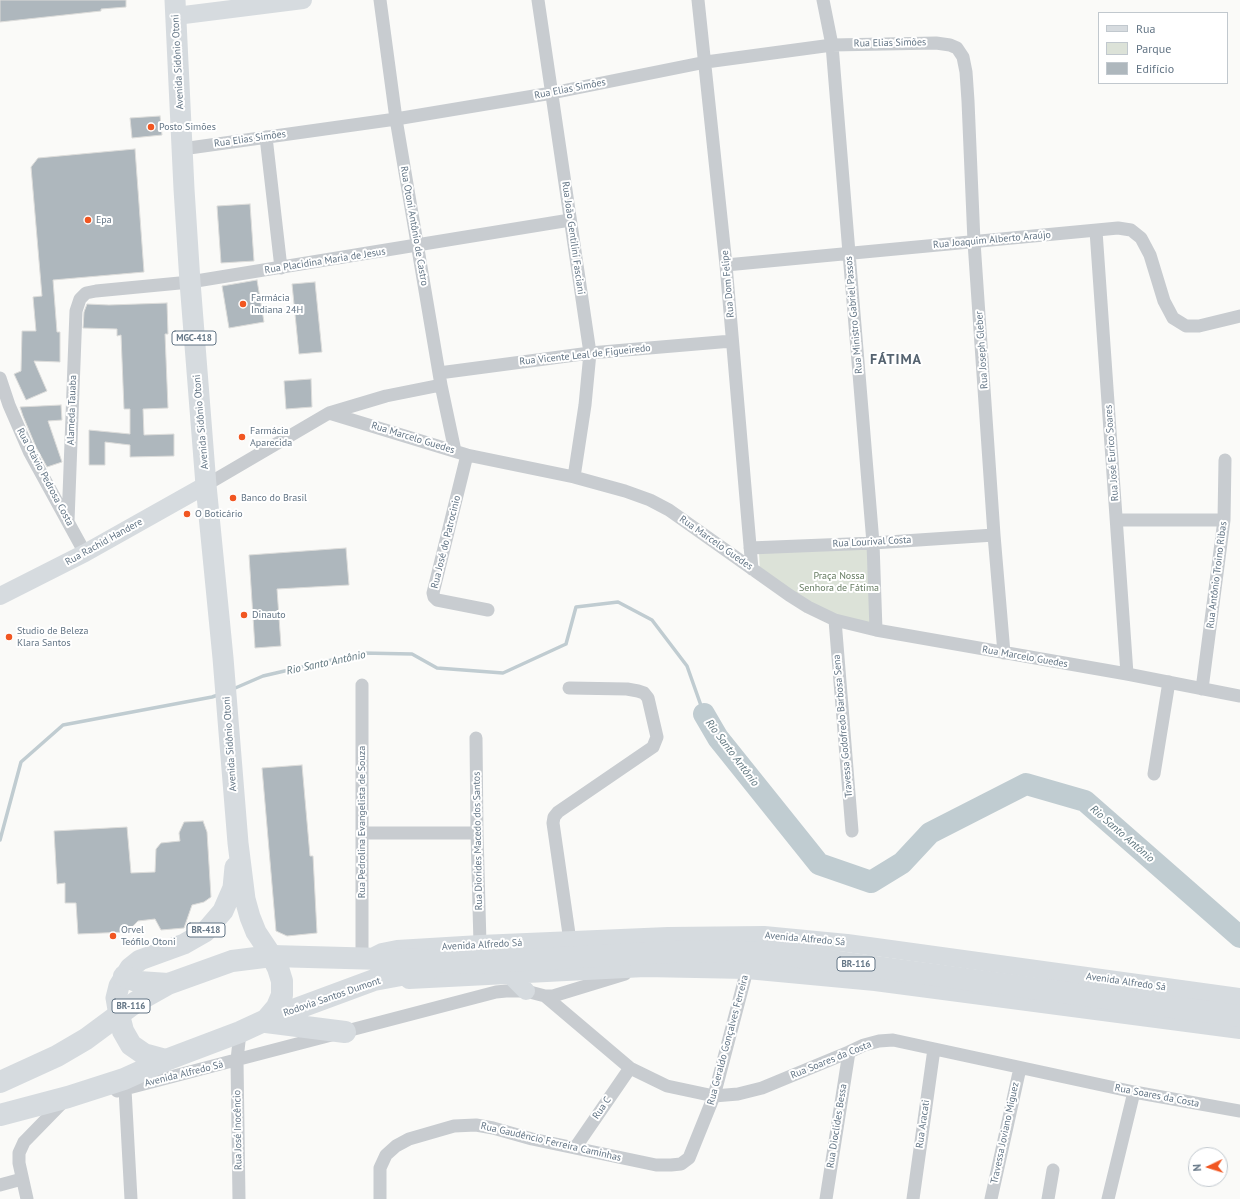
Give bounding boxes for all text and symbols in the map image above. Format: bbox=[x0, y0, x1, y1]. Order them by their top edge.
legend bbox=[1098, 12, 1228, 84]
street label: Avenida Sidônio Otoni bbox=[170, 14, 186, 110]
text: Rua bbox=[1136, 21, 1155, 36]
street label: Rua Elias Simões bbox=[854, 36, 926, 50]
text: Parque bbox=[1136, 41, 1171, 56]
text: Edifício bbox=[1136, 61, 1174, 76]
street label: Rua Elias Simões bbox=[533, 76, 607, 102]
place label: Posto Simões bbox=[159, 121, 216, 133]
marker: Posto Simões bbox=[146, 122, 156, 132]
street label: Rua Elias Simões bbox=[213, 128, 287, 150]
street label: Rua Otoni Antônio de Castro bbox=[398, 165, 430, 287]
street label: Rua João Gentilini Fasciani bbox=[559, 181, 587, 295]
place label: Epa bbox=[96, 214, 112, 226]
marker: Epa bbox=[83, 215, 93, 225]
street label: Rua Joaquim Alberto Araújo bbox=[933, 229, 1051, 251]
street label: Rua Placidina Maria de Jesus bbox=[264, 246, 386, 276]
street label: Rua Dom Felipe bbox=[719, 250, 737, 318]
street label: Rua Ministro Gabriel Passos bbox=[843, 256, 865, 374]
place label: Farmácia Indiana 24H bbox=[251, 292, 303, 316]
marker: Farmácia Indiana 24H bbox=[238, 299, 248, 309]
street label: Rua Joseph Gleber bbox=[973, 311, 991, 389]
road number: MGC-418 bbox=[172, 331, 216, 345]
street label: Rua Vicente Leal de Figueiredo bbox=[519, 342, 651, 368]
district label: FÁTIMA bbox=[870, 352, 922, 368]
street label: Avenida Sidônio Otoni bbox=[191, 374, 211, 470]
street label: Alameda Tauaba bbox=[65, 375, 79, 445]
street label: Rua José Eurico Soares bbox=[1103, 404, 1121, 502]
street label: Rua Marcelo Guedes bbox=[370, 420, 456, 456]
place label: Farmácia Aparecida bbox=[250, 425, 292, 448]
street label: Rua Otávio Pedrosa Costa bbox=[14, 426, 76, 528]
marker: Farmácia Aparecida bbox=[237, 432, 247, 442]
place label: Banco do Brasil bbox=[241, 492, 307, 504]
marker: Banco do Brasil bbox=[228, 493, 238, 503]
street label: Rua José do Patrocinio bbox=[429, 494, 463, 590]
place label: O Boticário bbox=[195, 508, 243, 520]
marker: O Boticário bbox=[182, 509, 192, 519]
street label: Rua Marcelo Guedes bbox=[677, 513, 755, 573]
street label: Rua Rachid Handere bbox=[63, 516, 145, 568]
street label: Rua Antônio Troino Ribas bbox=[1204, 521, 1230, 629]
street label: Rua Lourival Costa bbox=[832, 534, 912, 550]
park label: Praça Nossa Senhora de Fátima bbox=[799, 570, 879, 594]
place label: Dinauto bbox=[252, 609, 286, 621]
marker: Dinauto bbox=[239, 610, 249, 620]
place label: Studio de Beleza Klara Santos bbox=[17, 625, 89, 648]
marker: Studio de Beleza Klara Santos bbox=[4, 632, 14, 642]
street label: Rua Marcelo Guedes bbox=[981, 644, 1069, 670]
water label: Rio Santo Antônio bbox=[285, 648, 367, 678]
street label: Travessa Godofredo Barbosa Sena bbox=[831, 654, 855, 798]
street label: Avenida Sidônio Otoni bbox=[221, 696, 239, 792]
water label: Rio Santo Antônio bbox=[702, 717, 762, 789]
street label: Rua Pedrolina Evangelista de Souza bbox=[356, 746, 368, 898]
street label: Rua Diorides Macedo dos Santos bbox=[471, 772, 485, 910]
water label: Rio Santo Antônio bbox=[1087, 803, 1157, 865]
road number: BR-418 bbox=[187, 923, 225, 937]
place label: Orvel Teófilo Otoni bbox=[121, 924, 176, 948]
street label: Avenida Alfredo Sá bbox=[764, 930, 846, 948]
marker: Orvel Teófilo Otoni bbox=[108, 931, 118, 941]
street label: Avenida Alfredo Sá bbox=[441, 937, 523, 953]
road number: BR-116 bbox=[837, 957, 875, 971]
street label: Avenida Alfredo Sá bbox=[1085, 970, 1167, 994]
street label: Rua Geraldo Gonçalves Ferreira bbox=[705, 974, 751, 1106]
street label: Rodovia Santos Dumont bbox=[282, 975, 382, 1019]
road number: BR-116 bbox=[112, 999, 150, 1013]
street label: Rua Soares da Costa bbox=[789, 1038, 873, 1082]
street label: Avenida Alfredo Sá bbox=[143, 1058, 225, 1090]
street label: Travessa Joviano Miguez bbox=[988, 1081, 1022, 1185]
street label: Rua Soares da Costa bbox=[1114, 1082, 1200, 1110]
street label: Rua Dioclides Bessa bbox=[824, 1083, 850, 1169]
street label: Rua José Inocêncio bbox=[231, 1090, 245, 1170]
street label: Rua C bbox=[590, 1094, 614, 1122]
street label: Rua Aracati bbox=[914, 1099, 932, 1149]
street label: Rua Gaudêncio Ferreira Caminhas bbox=[480, 1120, 622, 1164]
north arrow bbox=[1188, 1147, 1228, 1187]
text: N bbox=[1190, 1164, 1204, 1172]

